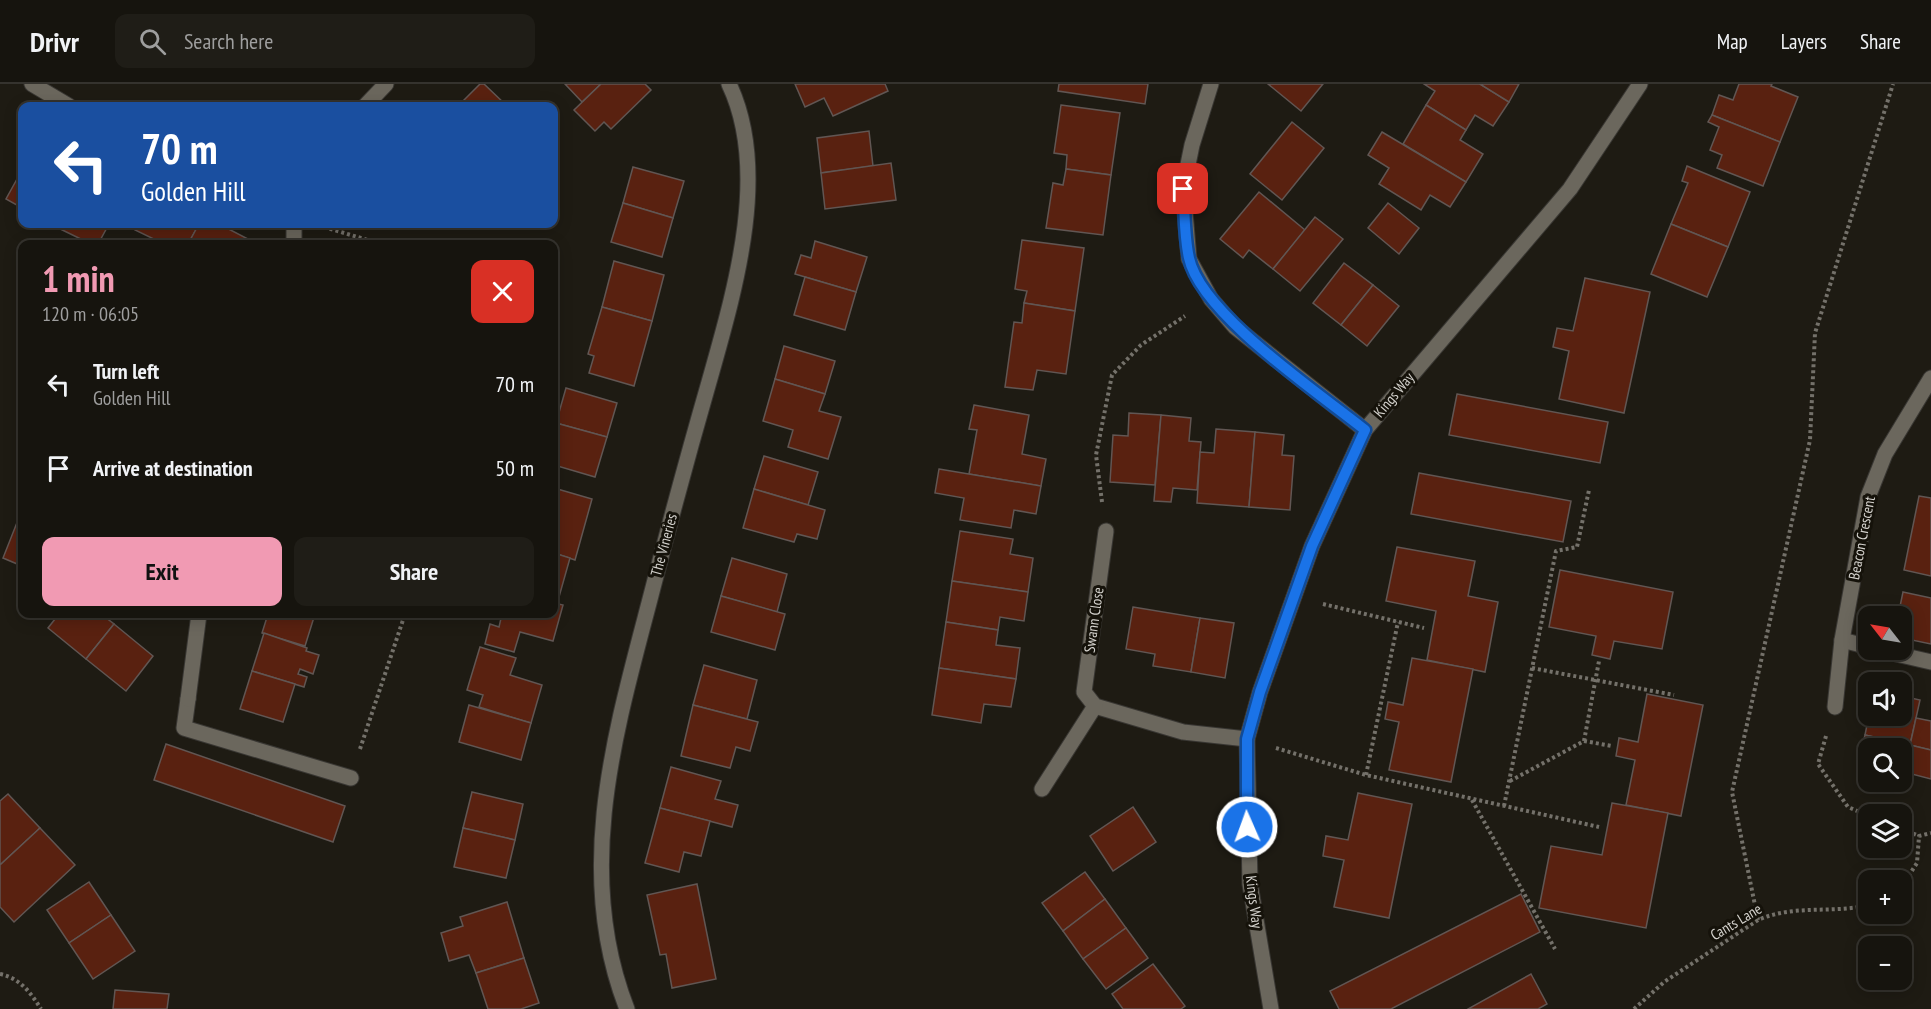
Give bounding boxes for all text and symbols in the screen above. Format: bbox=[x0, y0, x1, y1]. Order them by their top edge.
search box bbox=[115, 14, 535, 68]
text: Drivr bbox=[30, 23, 79, 60]
icon: search bbox=[136, 25, 169, 58]
text: Search here bbox=[184, 27, 273, 55]
text: Map bbox=[1717, 28, 1748, 55]
text: Layers bbox=[1781, 28, 1827, 55]
text: Share bbox=[1860, 28, 1901, 55]
text: 70 m bbox=[141, 121, 218, 176]
icon: left bbox=[42, 126, 120, 204]
pin bbox=[1157, 163, 1208, 214]
icon: arrive bbox=[1166, 172, 1199, 205]
text: Golden Hill bbox=[141, 174, 246, 208]
text: 1 min bbox=[42, 255, 115, 302]
button: close bbox=[471, 260, 534, 323]
text: 120 m · 06:05 bbox=[42, 301, 139, 327]
text: Turn left bbox=[93, 357, 159, 385]
icon: left bbox=[42, 368, 75, 401]
street label: Kings Way bbox=[1369, 368, 1418, 421]
text: 70 m bbox=[495, 370, 534, 398]
text: Golden Hill bbox=[93, 385, 170, 411]
icon: arrive bbox=[42, 452, 75, 485]
text: Arrive at destination bbox=[93, 454, 253, 482]
text: 50 m bbox=[495, 454, 534, 482]
street label: Beacon Crescent bbox=[1844, 495, 1879, 581]
street label: The Vineries bbox=[646, 512, 681, 578]
button: Exit bbox=[42, 537, 282, 606]
button: Share bbox=[294, 537, 534, 606]
street label: Swann Close bbox=[1080, 586, 1107, 654]
north arrow bbox=[1858, 606, 1912, 660]
map controls bbox=[1858, 606, 1912, 990]
button: sound bbox=[1858, 672, 1912, 726]
button: search bbox=[1858, 738, 1912, 792]
position arrow bbox=[1215, 795, 1279, 859]
button: layers bbox=[1858, 804, 1912, 858]
button: + bbox=[1858, 870, 1912, 924]
street label: Kings Way bbox=[1242, 875, 1267, 930]
street label: Cants Lane bbox=[1707, 899, 1765, 944]
button: − bbox=[1858, 936, 1912, 990]

